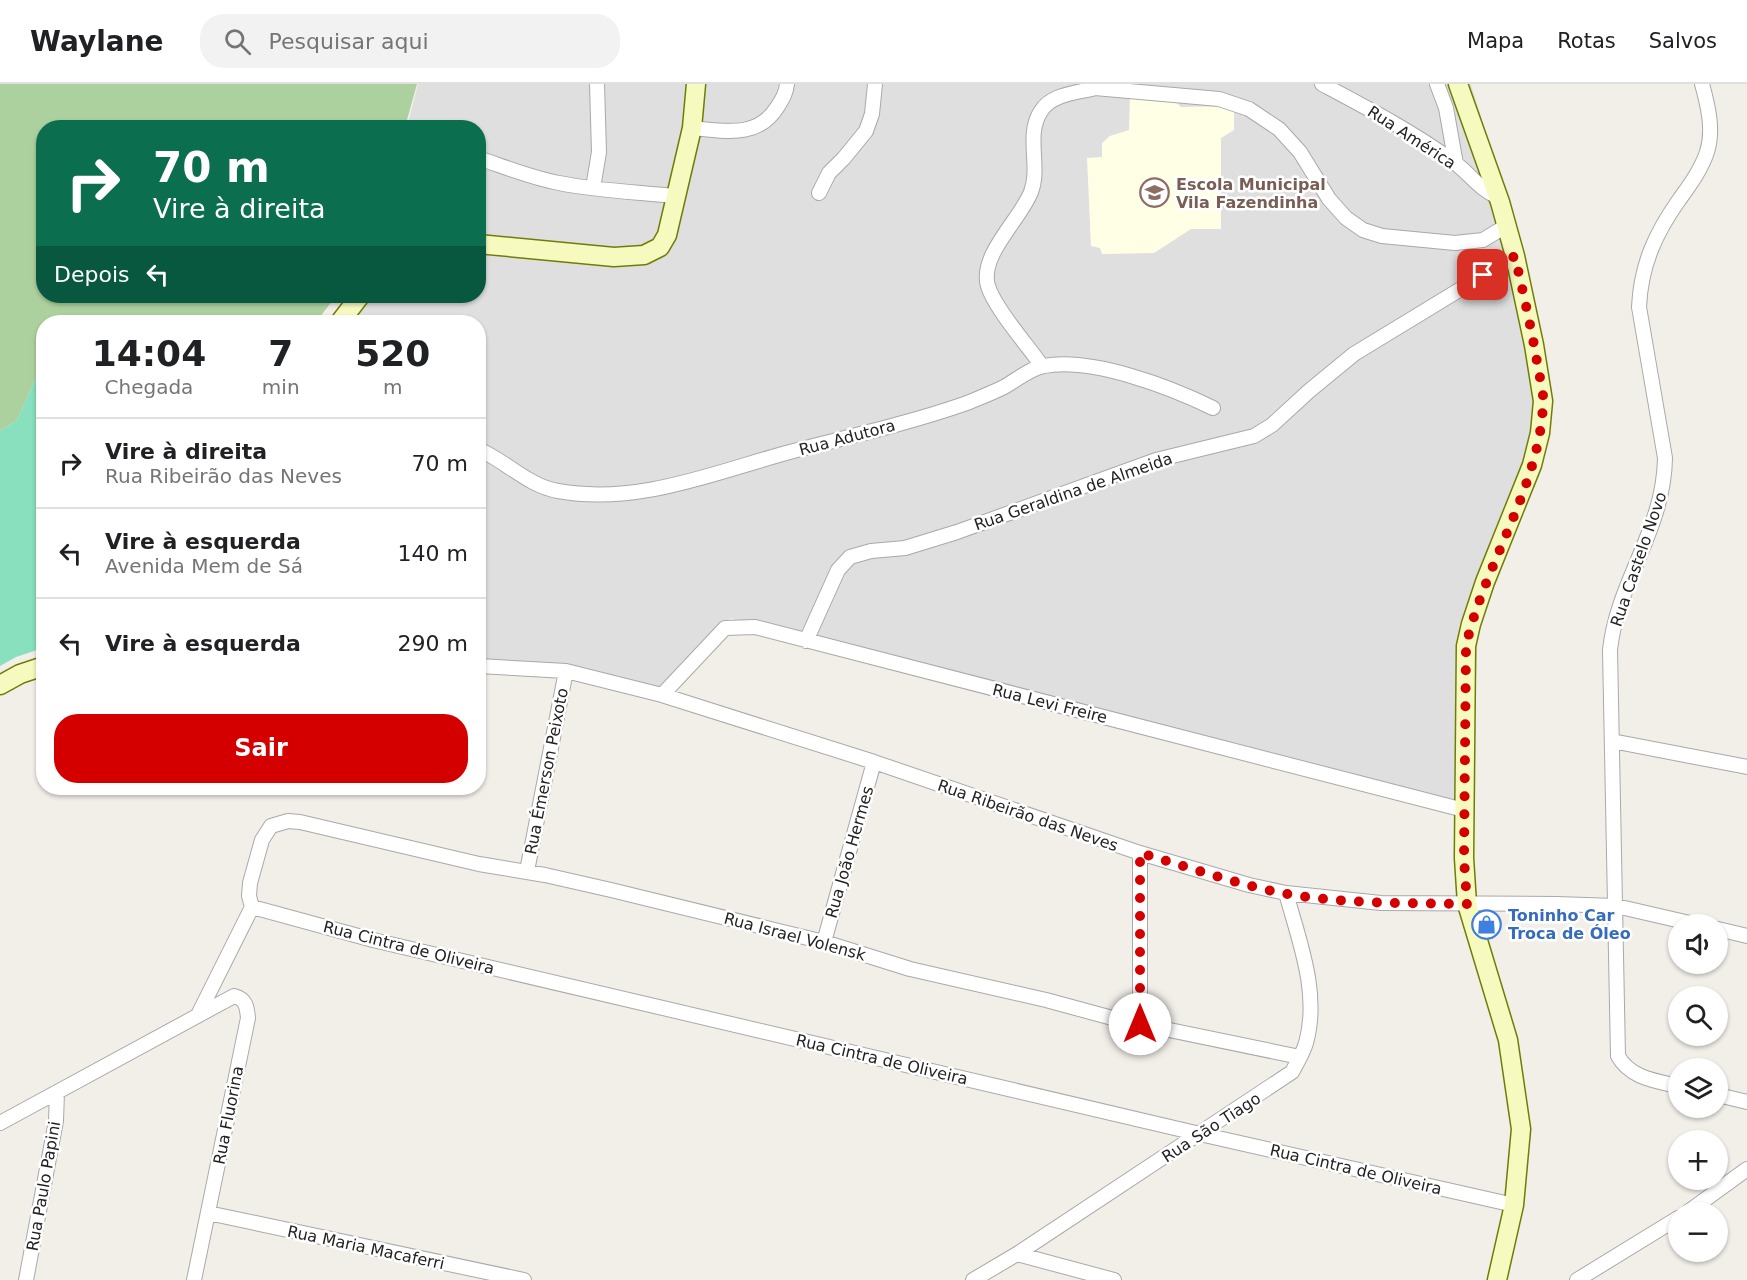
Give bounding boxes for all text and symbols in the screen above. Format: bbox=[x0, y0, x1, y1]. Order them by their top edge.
search box bbox=[200, 14, 620, 68]
text: Waylane bbox=[30, 25, 164, 58]
icon: search bbox=[221, 25, 254, 58]
text: Pesquisar aqui bbox=[269, 29, 429, 54]
text: Mapa bbox=[1467, 29, 1524, 53]
text: Rotas bbox=[1557, 29, 1616, 53]
text: Salvos bbox=[1649, 29, 1717, 53]
street label: Rua América bbox=[1364, 102, 1459, 173]
text: 70 m bbox=[153, 143, 270, 192]
icon: right bbox=[54, 144, 132, 222]
place label: Escola Municipal Vila Fazendinha bbox=[1176, 175, 1326, 212]
school or university icon: Escola Municipal Vila Fazendinha bbox=[1139, 177, 1171, 209]
text: Vire à direita bbox=[153, 193, 326, 224]
pin bbox=[1457, 249, 1508, 300]
icon: left bbox=[141, 258, 174, 291]
icon: arrive bbox=[1466, 258, 1499, 291]
text: Depois bbox=[54, 262, 129, 287]
text: 14:04 bbox=[92, 333, 206, 374]
text: 7 bbox=[268, 333, 293, 374]
text: 520 bbox=[355, 333, 430, 374]
text: Chegada bbox=[104, 375, 193, 399]
text: min bbox=[262, 375, 300, 399]
text: m bbox=[383, 375, 403, 399]
street label: Rua Adutora bbox=[797, 416, 897, 459]
text: Vire à direita bbox=[105, 439, 267, 464]
icon: right bbox=[54, 447, 87, 480]
street label: Rua Geraldina de Almeida bbox=[972, 449, 1175, 534]
text: 70 m bbox=[412, 451, 468, 476]
text: Rua Ribeirão das Neves bbox=[105, 464, 342, 488]
street label: Rua Castelo Novo bbox=[1607, 489, 1670, 629]
text: Vire à esquerda bbox=[105, 529, 301, 554]
icon: left bbox=[54, 537, 87, 570]
text: 140 m bbox=[398, 541, 468, 566]
text: Avenida Mem de Sá bbox=[105, 554, 303, 578]
icon: left bbox=[54, 627, 87, 660]
text: Vire à esquerda bbox=[105, 631, 301, 656]
text: 290 m bbox=[398, 631, 468, 656]
street label: Rua Levi Freire bbox=[991, 680, 1109, 727]
street label: Rua Émerson Peixoto bbox=[521, 686, 572, 856]
button: Sair bbox=[54, 714, 468, 783]
street label: Rua Ribeirão das Neves bbox=[935, 776, 1121, 855]
street label: Rua João Hermes bbox=[822, 784, 877, 920]
place label: Toninho Car Troca de Óleo bbox=[1508, 906, 1631, 943]
street label: Rua Israel Volensk bbox=[722, 908, 868, 965]
shop icon: Toninho Car Troca de Óleo bbox=[1471, 908, 1503, 940]
map controls bbox=[1668, 914, 1728, 1262]
button: sound bbox=[1668, 914, 1728, 974]
street label: Rua Cintra de Oliveira bbox=[321, 917, 496, 978]
button: search bbox=[1668, 986, 1728, 1046]
position arrow bbox=[1108, 992, 1172, 1056]
street label: Rua Cintra de Oliveira bbox=[794, 1030, 970, 1088]
button: layers bbox=[1668, 1058, 1728, 1118]
street label: Rua Fluorina bbox=[210, 1064, 247, 1166]
street label: Rua São Tiago bbox=[1158, 1088, 1264, 1166]
street label: Rua Paulo Papini bbox=[23, 1120, 64, 1253]
button: + bbox=[1668, 1130, 1728, 1190]
street label: Rua Cintra de Oliveira bbox=[1268, 1140, 1444, 1198]
button: − bbox=[1668, 1202, 1728, 1262]
street label: Rua Maria Macaferri bbox=[286, 1222, 446, 1273]

